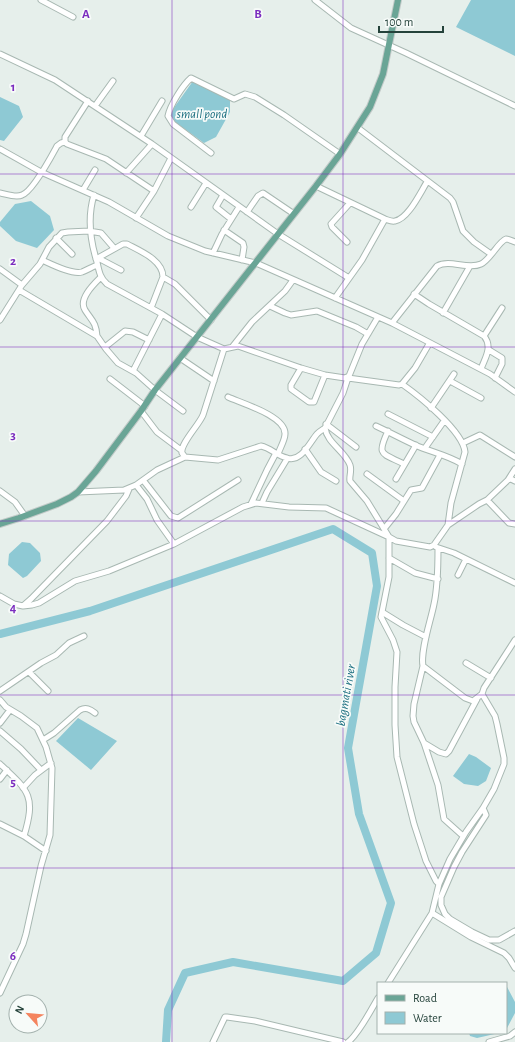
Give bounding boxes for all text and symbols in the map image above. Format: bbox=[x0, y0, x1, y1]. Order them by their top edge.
text: A bbox=[82, 8, 90, 21]
text: B bbox=[254, 8, 262, 21]
scale bar bbox=[379, 8, 443, 34]
text: 100 m bbox=[385, 16, 413, 28]
text: 1 bbox=[11, 81, 15, 94]
water label: small pond bbox=[176, 108, 227, 121]
text: 2 bbox=[10, 255, 16, 268]
text: 3 bbox=[10, 429, 16, 442]
text: 4 bbox=[10, 602, 17, 615]
water label: bagmati river bbox=[335, 663, 358, 727]
text: 5 bbox=[10, 776, 16, 789]
text: 6 bbox=[10, 950, 16, 963]
legend bbox=[377, 982, 507, 1034]
text: Road bbox=[413, 992, 437, 1004]
north arrow bbox=[8, 994, 48, 1034]
text: N bbox=[13, 1004, 26, 1016]
text: Water bbox=[413, 1012, 442, 1024]

